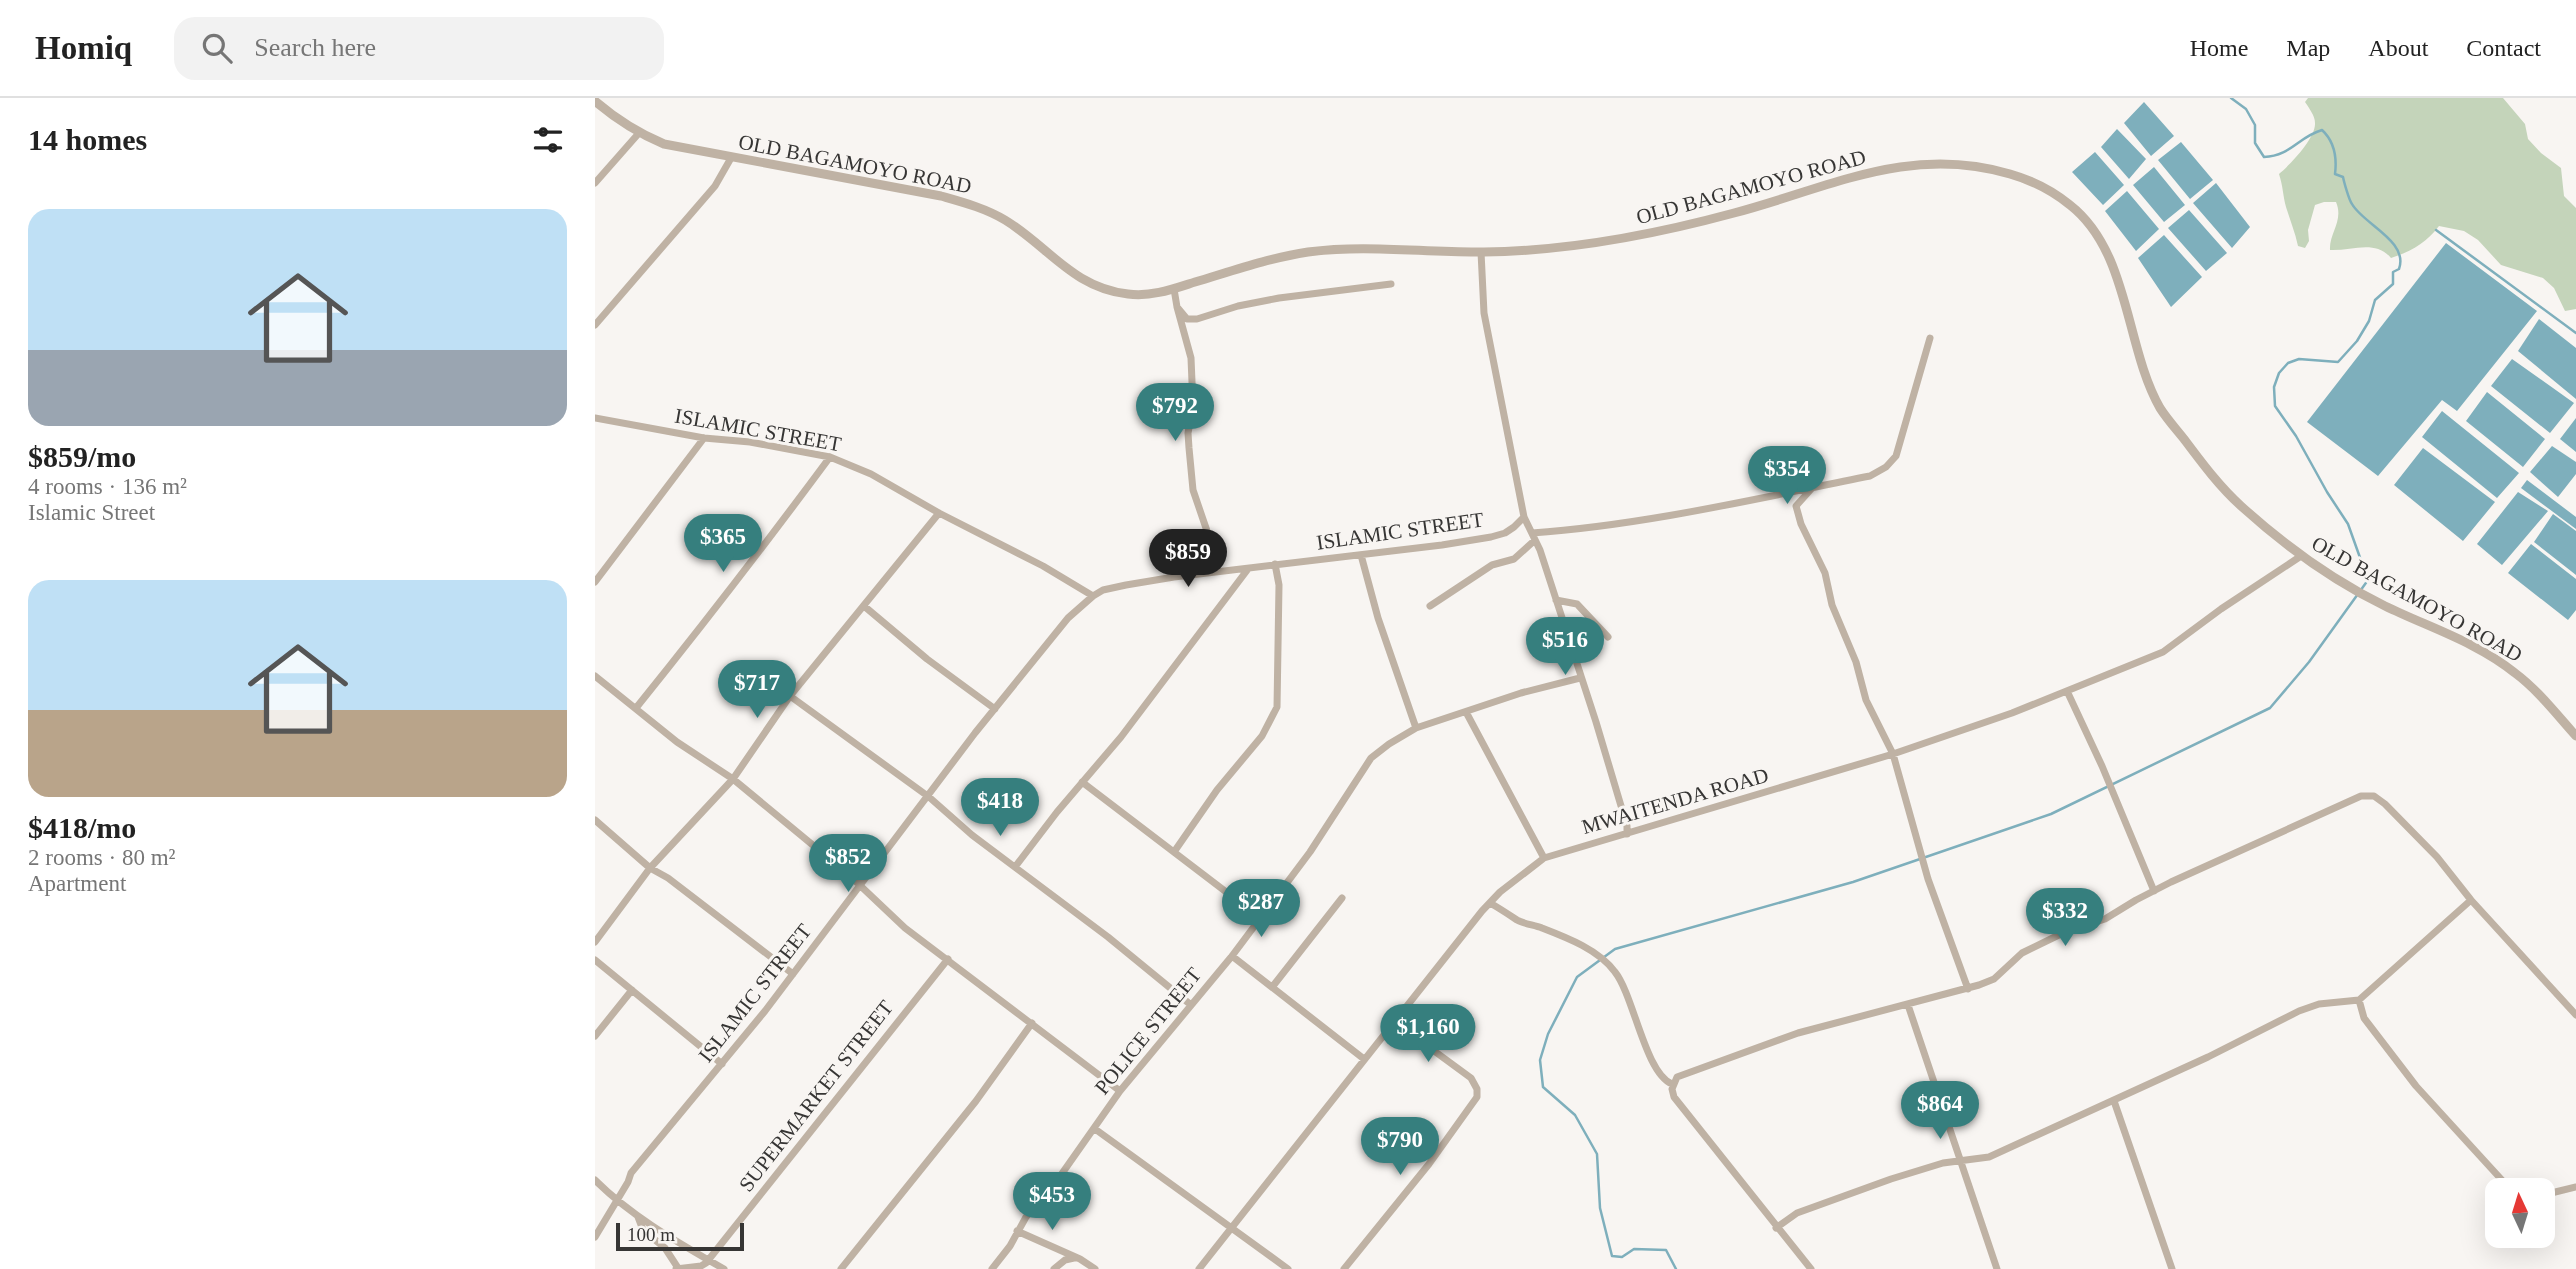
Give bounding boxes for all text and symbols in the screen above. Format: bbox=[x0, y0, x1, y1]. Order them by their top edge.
search box bbox=[174, 17, 664, 80]
icon: search bbox=[198, 29, 236, 67]
text: Homiq bbox=[35, 30, 132, 66]
text: Search here bbox=[254, 33, 376, 62]
text: Home bbox=[2190, 35, 2248, 61]
text: Map bbox=[2286, 35, 2330, 61]
text: About bbox=[2368, 35, 2428, 61]
text: Contact bbox=[2466, 35, 2541, 61]
icon: filters bbox=[529, 121, 567, 159]
text: 14 homes bbox=[28, 123, 147, 156]
street label: OLD BAGAMOYO ROAD bbox=[736, 130, 974, 198]
street label: OLD BAGAMOYO ROAD bbox=[1634, 145, 1868, 229]
icon: home bbox=[235, 255, 361, 381]
pin: $792 bbox=[1134, 384, 1216, 443]
text: $792 bbox=[1152, 393, 1198, 418]
street label: ISLAMIC STREET bbox=[673, 404, 843, 456]
text: $859/mo bbox=[28, 440, 136, 473]
pin: $354 bbox=[1746, 446, 1828, 506]
text: $354 bbox=[1764, 456, 1810, 481]
text: 4 rooms · 136 m² bbox=[28, 474, 187, 499]
text: Islamic Street bbox=[28, 500, 155, 525]
street label: ISLAMIC STREET bbox=[1315, 507, 1485, 555]
pin: $365 bbox=[682, 514, 764, 574]
text: $365 bbox=[700, 524, 746, 549]
pin: $859 bbox=[1147, 530, 1229, 589]
street label: OLD BAGAMOYO ROAD bbox=[2308, 531, 2526, 667]
text: $859 bbox=[1165, 539, 1211, 564]
pin: $516 bbox=[1524, 618, 1606, 677]
icon: home bbox=[235, 626, 361, 752]
text: $516 bbox=[1542, 627, 1588, 652]
pin: $717 bbox=[716, 660, 798, 720]
text: $717 bbox=[734, 670, 780, 695]
street label: MWAITENDA ROAD bbox=[1579, 763, 1771, 839]
pin: $418 bbox=[959, 778, 1041, 838]
text: $418 bbox=[977, 788, 1023, 813]
text: $418/mo bbox=[28, 811, 136, 844]
pin: $852 bbox=[807, 834, 889, 894]
text: $852 bbox=[825, 844, 871, 869]
text: 2 rooms · 80 m² bbox=[28, 845, 175, 870]
text: Apartment bbox=[28, 871, 126, 896]
pin: $287 bbox=[1220, 880, 1302, 939]
pin: $332 bbox=[2024, 888, 2106, 948]
text: $287 bbox=[1238, 889, 1284, 914]
text: $332 bbox=[2042, 898, 2088, 923]
street label: ISLAMIC STREET bbox=[694, 919, 816, 1067]
street label: POLICE STREET bbox=[1090, 963, 1206, 1099]
street label: SUPERMARKET STREET bbox=[734, 996, 898, 1196]
pin: $1,160 bbox=[1371, 1004, 1485, 1064]
text: $1,160 bbox=[1396, 1014, 1460, 1039]
pin: $864 bbox=[1899, 1082, 1981, 1141]
text: $864 bbox=[1917, 1091, 1963, 1116]
pin: $790 bbox=[1359, 1118, 1441, 1177]
text: $790 bbox=[1377, 1127, 1423, 1152]
pin: $453 bbox=[1011, 1172, 1093, 1232]
north arrow bbox=[2485, 1178, 2555, 1248]
map controls bbox=[2485, 1178, 2555, 1248]
text: $453 bbox=[1029, 1182, 1075, 1207]
scale bar bbox=[616, 1220, 744, 1252]
text: 100 m bbox=[627, 1224, 675, 1245]

